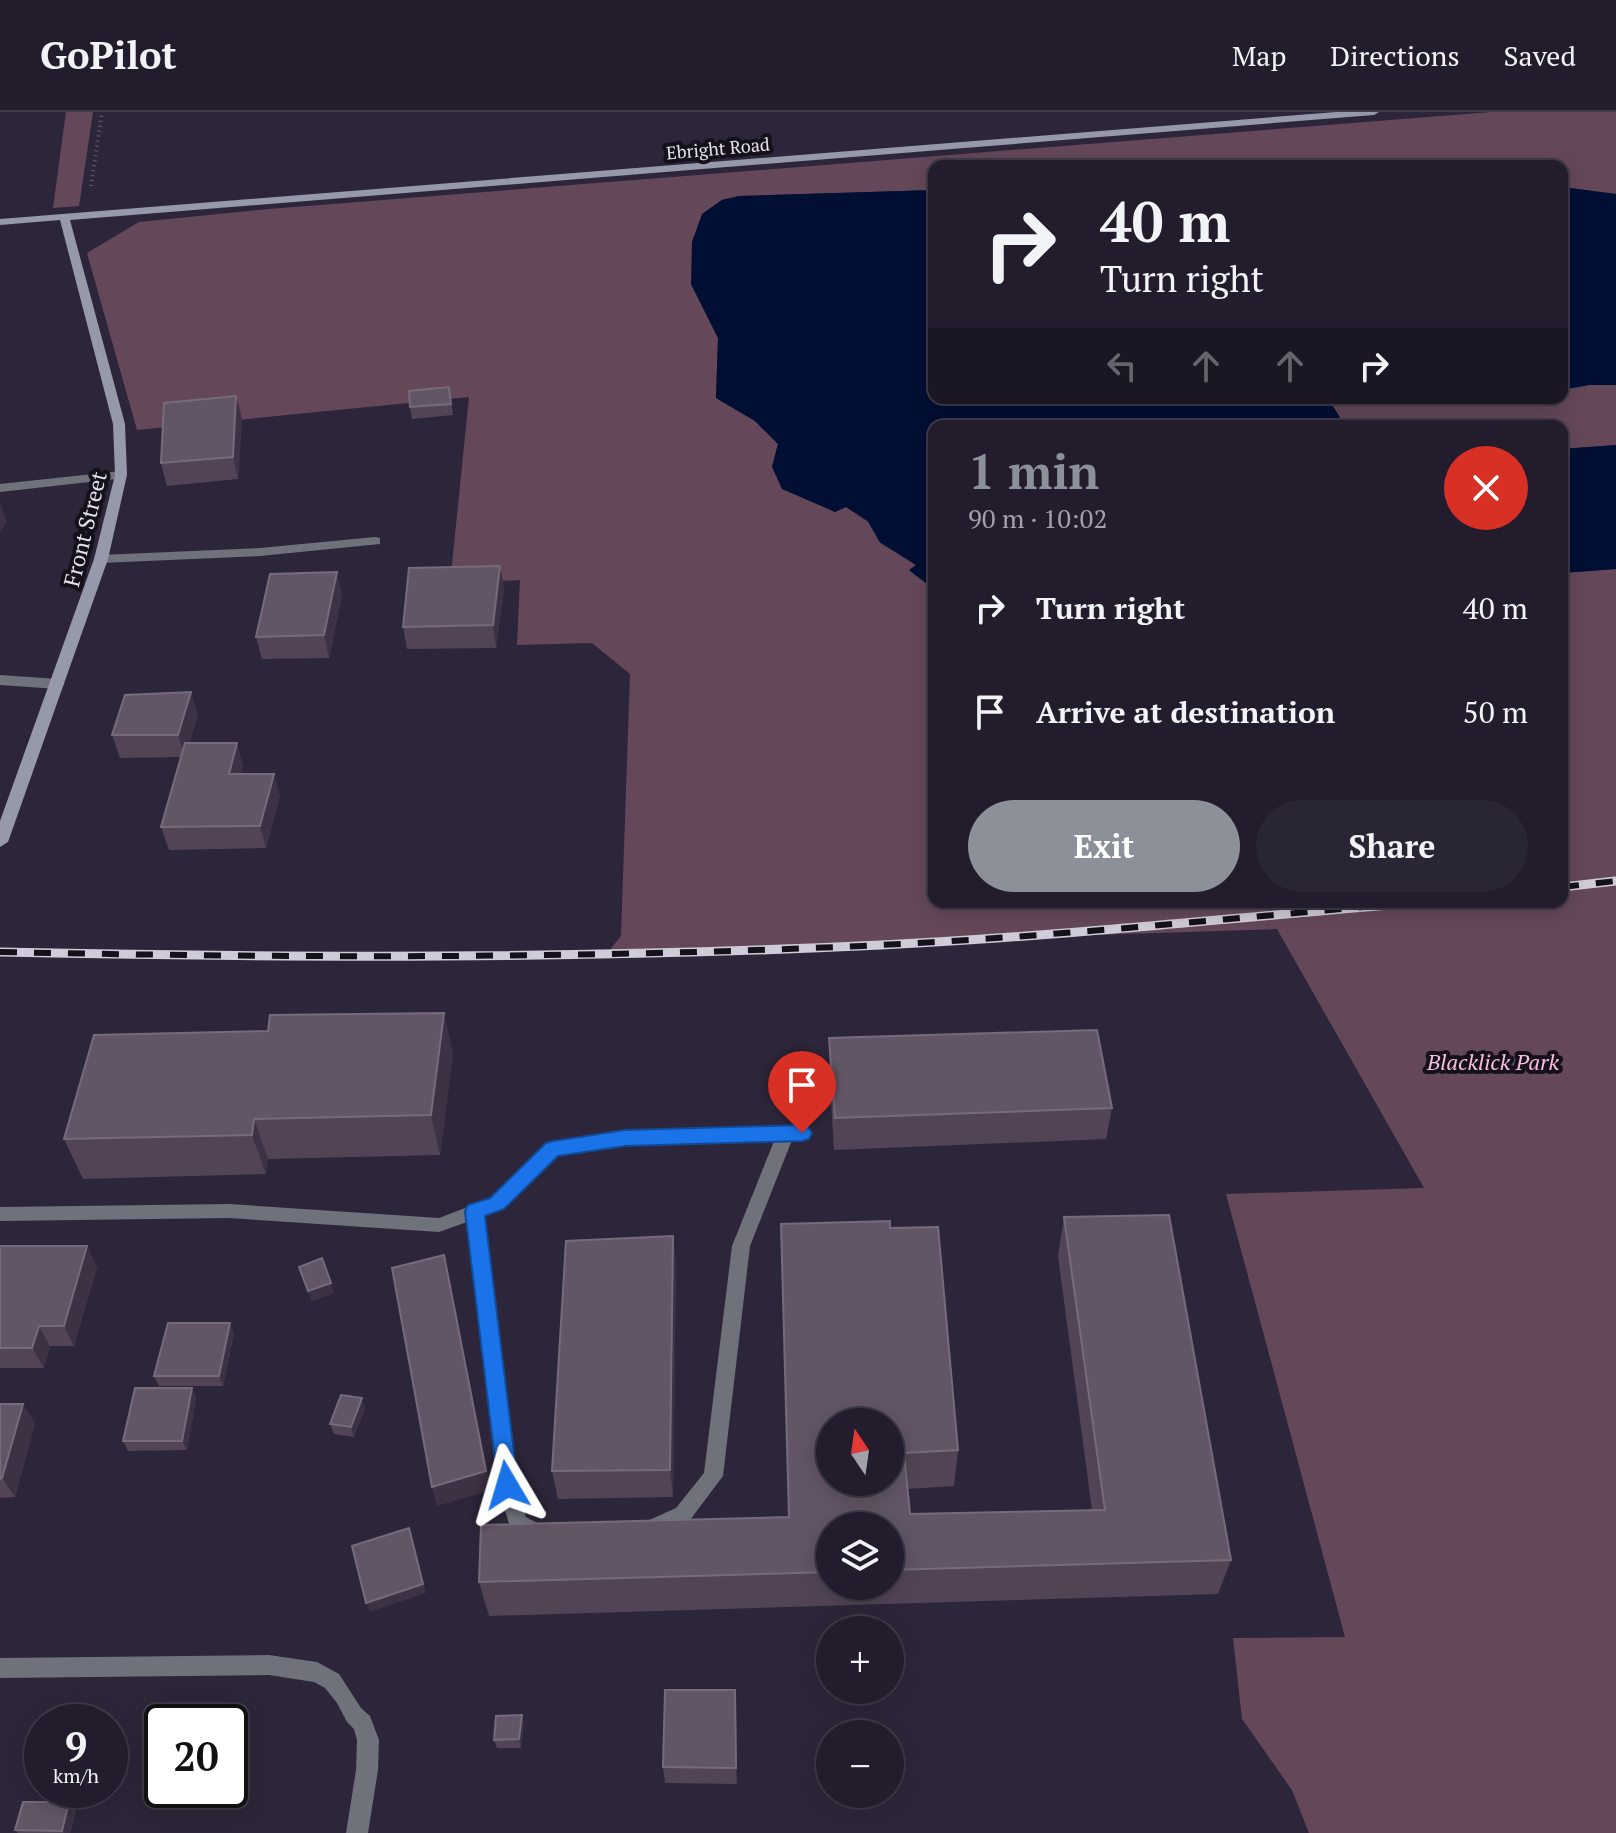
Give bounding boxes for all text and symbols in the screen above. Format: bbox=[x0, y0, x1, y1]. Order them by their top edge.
text: GoPilot bbox=[40, 30, 177, 80]
text: Map bbox=[1232, 37, 1286, 74]
text: Directions bbox=[1330, 37, 1460, 74]
text: Saved bbox=[1504, 37, 1576, 74]
street label: Ebright Road bbox=[665, 132, 771, 164]
text: 40 m bbox=[1100, 184, 1230, 258]
icon: right bbox=[968, 192, 1072, 296]
text: Turn right bbox=[1100, 255, 1264, 302]
icon: left bbox=[1100, 344, 1144, 388]
icon: ahead bbox=[1184, 344, 1228, 388]
icon: ahead bbox=[1268, 344, 1312, 388]
icon: right bbox=[1352, 344, 1396, 388]
text: 1 min bbox=[968, 439, 1099, 503]
button: close bbox=[1444, 446, 1528, 530]
street label: Front Street bbox=[56, 468, 113, 590]
text: 90 m · 10:02 bbox=[968, 501, 1107, 535]
icon: right bbox=[968, 586, 1012, 630]
text: Turn right bbox=[1036, 588, 1185, 628]
text: 40 m bbox=[1463, 588, 1528, 628]
icon: arrive bbox=[968, 690, 1012, 734]
text: Arrive at destination bbox=[1036, 692, 1335, 732]
text: 50 m bbox=[1463, 692, 1528, 732]
button: Exit bbox=[968, 800, 1240, 892]
button: Share bbox=[1256, 800, 1528, 892]
park label: Blacklick Park bbox=[1426, 1047, 1559, 1076]
pin bbox=[768, 1051, 836, 1133]
icon: arrive bbox=[780, 1063, 824, 1107]
north arrow bbox=[816, 1408, 904, 1496]
map controls bbox=[816, 1408, 904, 1808]
position arrow bbox=[465, 1443, 549, 1527]
button: layers bbox=[816, 1512, 904, 1600]
button: + bbox=[816, 1616, 904, 1704]
speed limit sign: 20 bbox=[144, 1704, 248, 1808]
text: 9 bbox=[65, 1719, 87, 1772]
button: − bbox=[816, 1720, 904, 1808]
text: km/h bbox=[53, 1762, 99, 1789]

